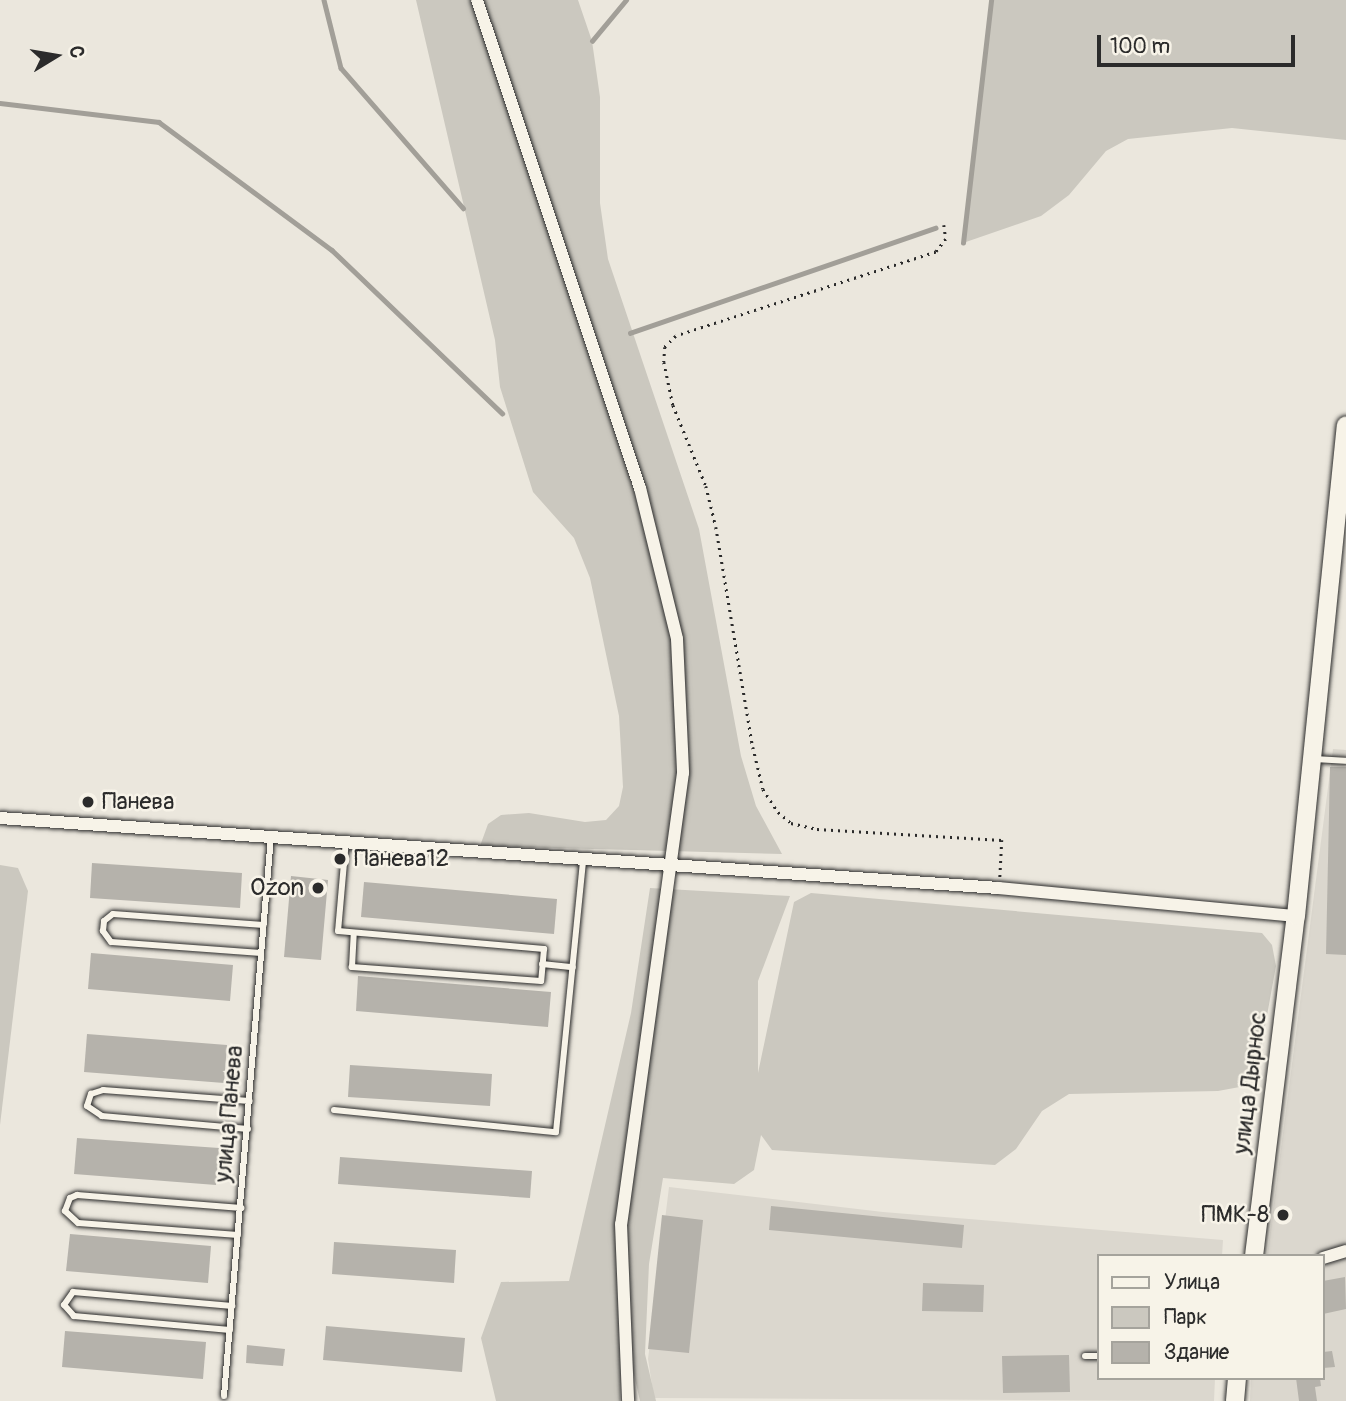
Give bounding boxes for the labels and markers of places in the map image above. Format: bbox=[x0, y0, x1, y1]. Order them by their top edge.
place label: Панева bbox=[102, 788, 174, 816]
marker: Панева bbox=[80, 794, 96, 810]
place label: Панева12 bbox=[354, 845, 449, 873]
marker: Панева12 bbox=[332, 851, 348, 867]
place label: Ozon bbox=[250, 874, 304, 902]
marker: Ozon bbox=[310, 880, 326, 896]
place label: ПМК-8 bbox=[1201, 1201, 1269, 1229]
marker: ПМК-8 bbox=[1275, 1207, 1291, 1223]

